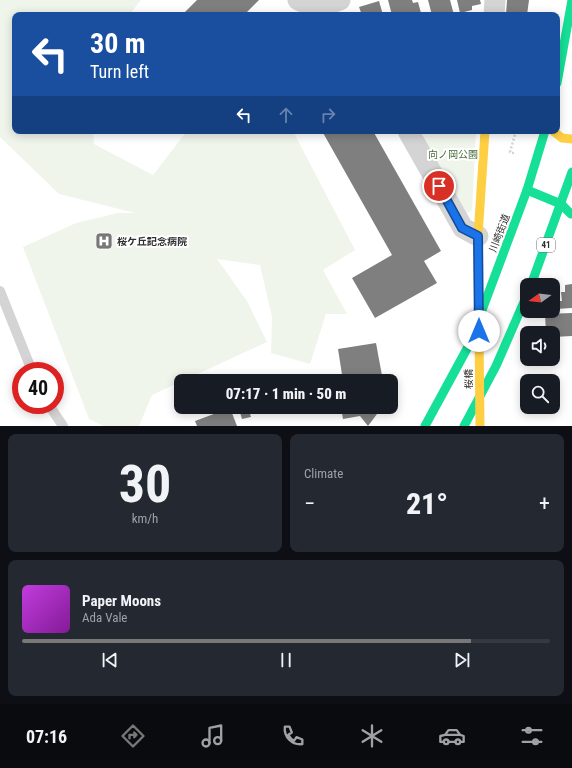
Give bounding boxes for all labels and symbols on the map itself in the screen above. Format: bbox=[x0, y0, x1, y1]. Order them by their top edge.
park label: 向ノ岡公園 bbox=[428, 149, 478, 160]
pin bbox=[422, 169, 456, 203]
street label: 川崎街道 bbox=[487, 213, 512, 254]
hospital icon: 桜ケ丘記念病院 bbox=[94, 231, 114, 251]
place label: 桜ケ丘記念病院 bbox=[117, 236, 187, 247]
road number: 41 bbox=[537, 238, 555, 252]
north arrow bbox=[520, 278, 560, 318]
position arrow bbox=[458, 310, 500, 352]
speed limit sign: 40 bbox=[12, 362, 64, 414]
street label: 桜橋 bbox=[463, 369, 474, 389]

